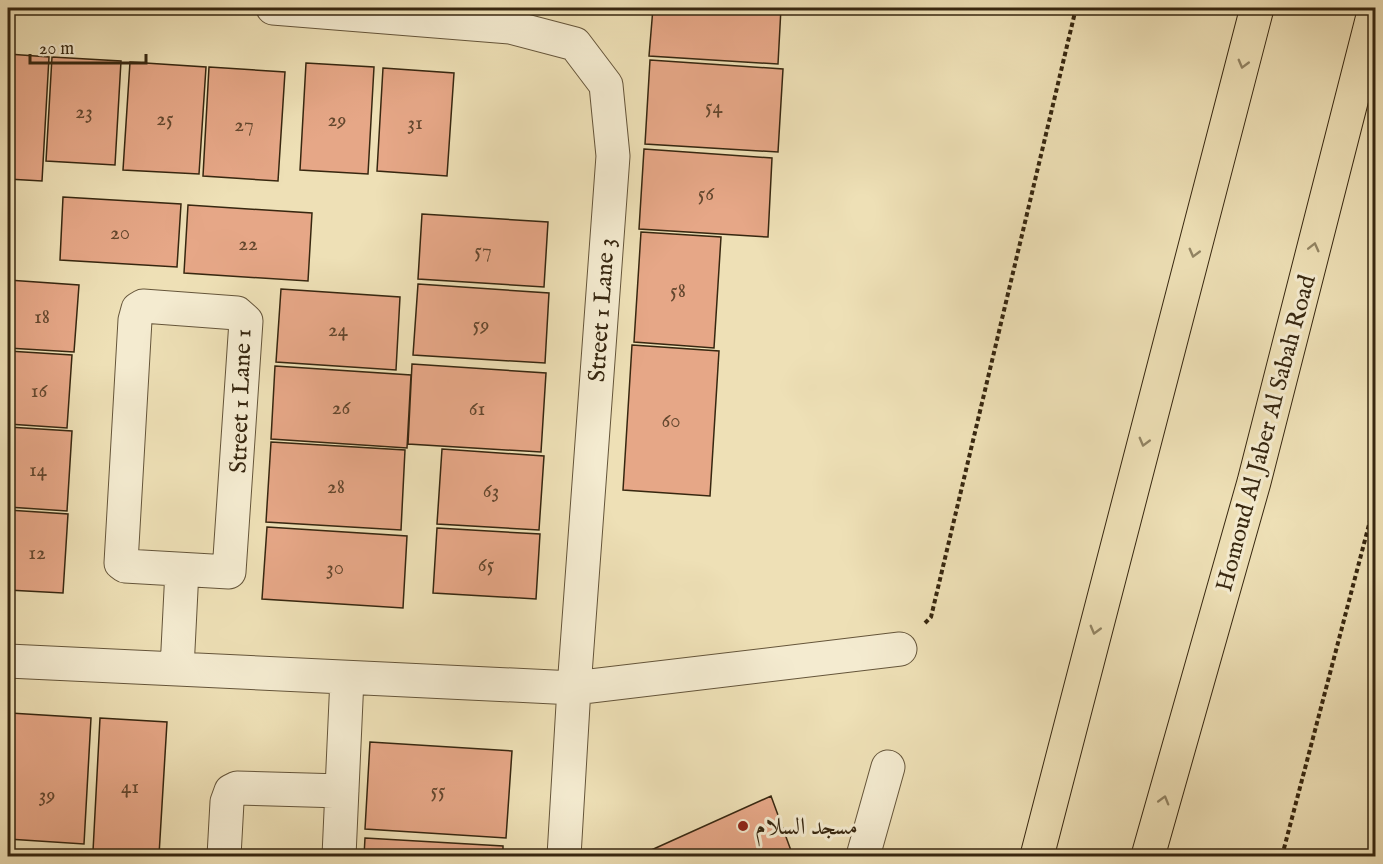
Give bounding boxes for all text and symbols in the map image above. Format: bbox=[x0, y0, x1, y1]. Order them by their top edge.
scale bar bbox=[30, 27, 146, 65]
text: 20 m bbox=[39, 38, 74, 61]
one-way arrow bbox=[1237, 59, 1250, 69]
house number: 54 bbox=[705, 94, 724, 121]
house number: 23 bbox=[75, 99, 93, 126]
house number: 25 bbox=[156, 106, 174, 133]
house number: 29 bbox=[327, 107, 347, 134]
house number: 31 bbox=[407, 110, 423, 137]
house number: 27 bbox=[234, 112, 254, 139]
house number: 56 bbox=[698, 181, 715, 208]
house number: 20 bbox=[110, 220, 130, 247]
house number: 22 bbox=[238, 231, 258, 258]
street label: Street 1 Lane 3 bbox=[582, 237, 623, 383]
house number: 57 bbox=[474, 238, 492, 265]
one-way arrow bbox=[1306, 242, 1319, 252]
one-way arrow bbox=[1188, 248, 1201, 258]
street label: Homoud Al Jaber Al Sabah Road bbox=[1209, 271, 1324, 595]
house number: 58 bbox=[670, 278, 686, 305]
house number: 18 bbox=[34, 304, 50, 331]
house number: 59 bbox=[473, 312, 489, 339]
house number: 24 bbox=[328, 317, 349, 344]
street label: Street 1 Lane 1 bbox=[223, 328, 260, 474]
house number: 16 bbox=[31, 378, 48, 405]
house number: 26 bbox=[332, 395, 351, 422]
house number: 61 bbox=[469, 396, 485, 423]
house number: 60 bbox=[661, 408, 681, 435]
one-way arrow bbox=[1139, 436, 1152, 446]
house number: 14 bbox=[29, 457, 48, 484]
house number: 28 bbox=[327, 474, 345, 501]
house number: 63 bbox=[483, 478, 499, 505]
house number: 12 bbox=[28, 540, 46, 567]
house number: 65 bbox=[478, 552, 495, 579]
house number: 30 bbox=[326, 555, 344, 582]
one-way arrow bbox=[1090, 625, 1103, 635]
house number: 41 bbox=[121, 774, 139, 801]
house number: 55 bbox=[430, 778, 446, 805]
house number: 39 bbox=[38, 782, 56, 809]
one-way arrow bbox=[1157, 795, 1169, 806]
place label: مسجد السلام bbox=[755, 812, 858, 847]
marker: مسجد السلام bbox=[736, 819, 750, 833]

